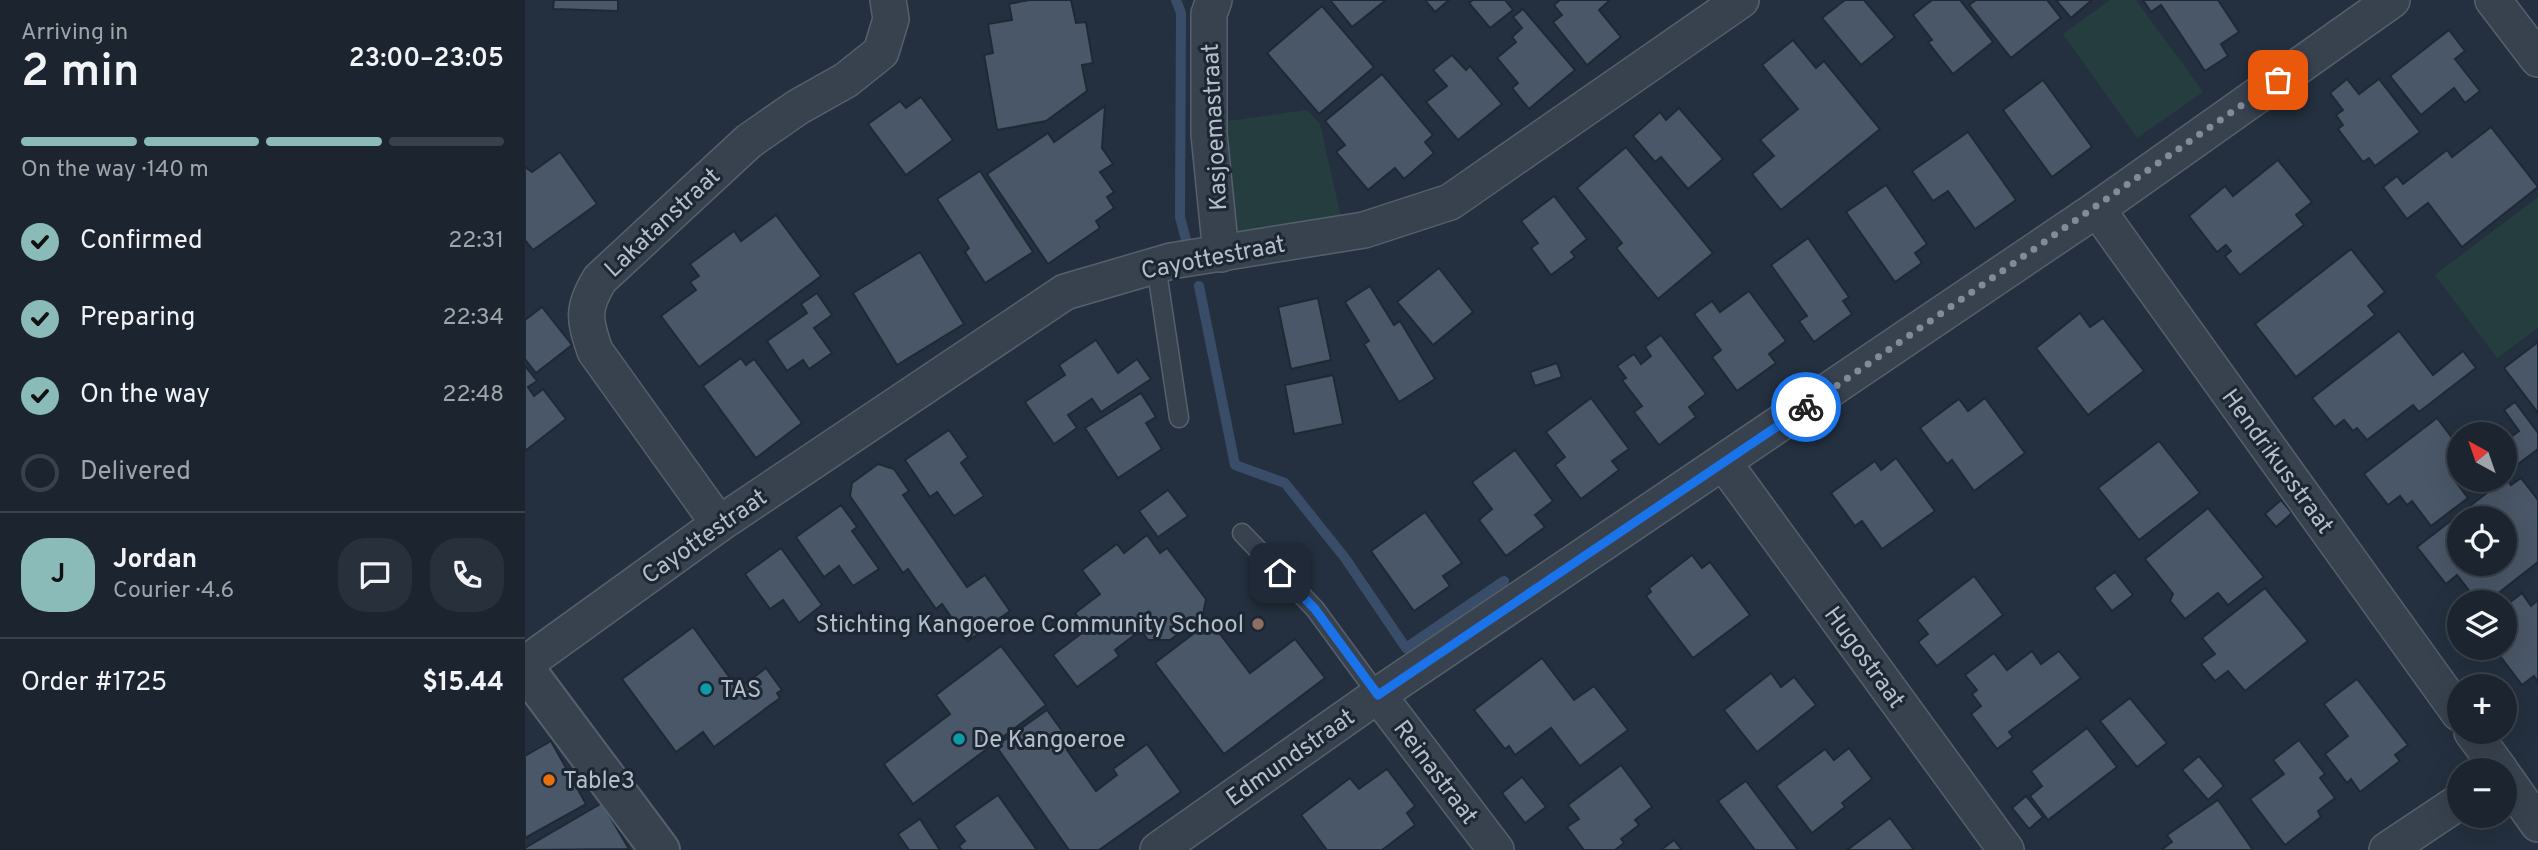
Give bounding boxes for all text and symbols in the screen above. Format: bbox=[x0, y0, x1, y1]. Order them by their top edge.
text: Arriving in bbox=[21, 19, 128, 48]
street label: Kasjoemastraat bbox=[1197, 42, 1235, 211]
text: 23:00–23:05 bbox=[349, 43, 504, 76]
text: 2 min bbox=[21, 44, 140, 103]
pin bbox=[2248, 50, 2308, 110]
icon: bag bbox=[2259, 61, 2297, 99]
text: On the way · 140 m bbox=[21, 156, 209, 185]
street label: Lakatanstraat bbox=[599, 162, 728, 285]
icon: check bbox=[21, 223, 59, 261]
text: Confirmed bbox=[80, 225, 203, 258]
text: 22:31 bbox=[448, 227, 504, 256]
street label: Cayottestraat bbox=[1139, 230, 1288, 288]
icon: check bbox=[21, 300, 59, 338]
text: Preparing bbox=[80, 302, 195, 335]
text: 22:34 bbox=[443, 304, 504, 333]
courier bbox=[1771, 372, 1841, 442]
icon: check bbox=[21, 377, 59, 415]
text: On the way bbox=[80, 379, 210, 412]
text: 22:48 bbox=[442, 381, 504, 410]
street label: Hendrikusstraat bbox=[2214, 384, 2339, 541]
icon: bike bbox=[1787, 388, 1825, 426]
north arrow bbox=[2447, 422, 2517, 492]
map controls bbox=[2447, 422, 2517, 828]
text: Delivered bbox=[80, 456, 191, 489]
street label: Cayottestraat bbox=[637, 483, 774, 592]
button: locate bbox=[2447, 506, 2517, 576]
button: chat bbox=[338, 538, 412, 612]
button: phone bbox=[430, 538, 504, 612]
pin bbox=[1250, 543, 1310, 603]
text: Jordan bbox=[113, 544, 197, 577]
icon: home bbox=[1261, 554, 1299, 592]
text: J bbox=[51, 559, 65, 592]
text: Courier · 4.6 bbox=[113, 577, 234, 606]
button: layers bbox=[2447, 590, 2517, 660]
street label: Hugostraat bbox=[1816, 601, 1910, 715]
place label: Stichting Kangoeroe Community School bbox=[815, 611, 1244, 641]
marker: Stichting Kangoeroe Community School bbox=[1250, 616, 1266, 632]
text: Order #1725 bbox=[21, 667, 167, 700]
text: $15.44 bbox=[422, 667, 504, 700]
button: + bbox=[2447, 674, 2517, 744]
place label: TAS bbox=[720, 676, 761, 706]
marker: TAS bbox=[698, 681, 714, 697]
street label: Edmundstraat bbox=[1221, 703, 1361, 814]
street label: Reinastraat bbox=[1386, 715, 1483, 831]
place label: De Kangoeroe bbox=[973, 726, 1126, 756]
marker: De Kangoeroe bbox=[951, 731, 967, 747]
button: − bbox=[2447, 758, 2517, 828]
place label: Table3 bbox=[563, 767, 635, 797]
marker: Table3 bbox=[541, 772, 557, 788]

